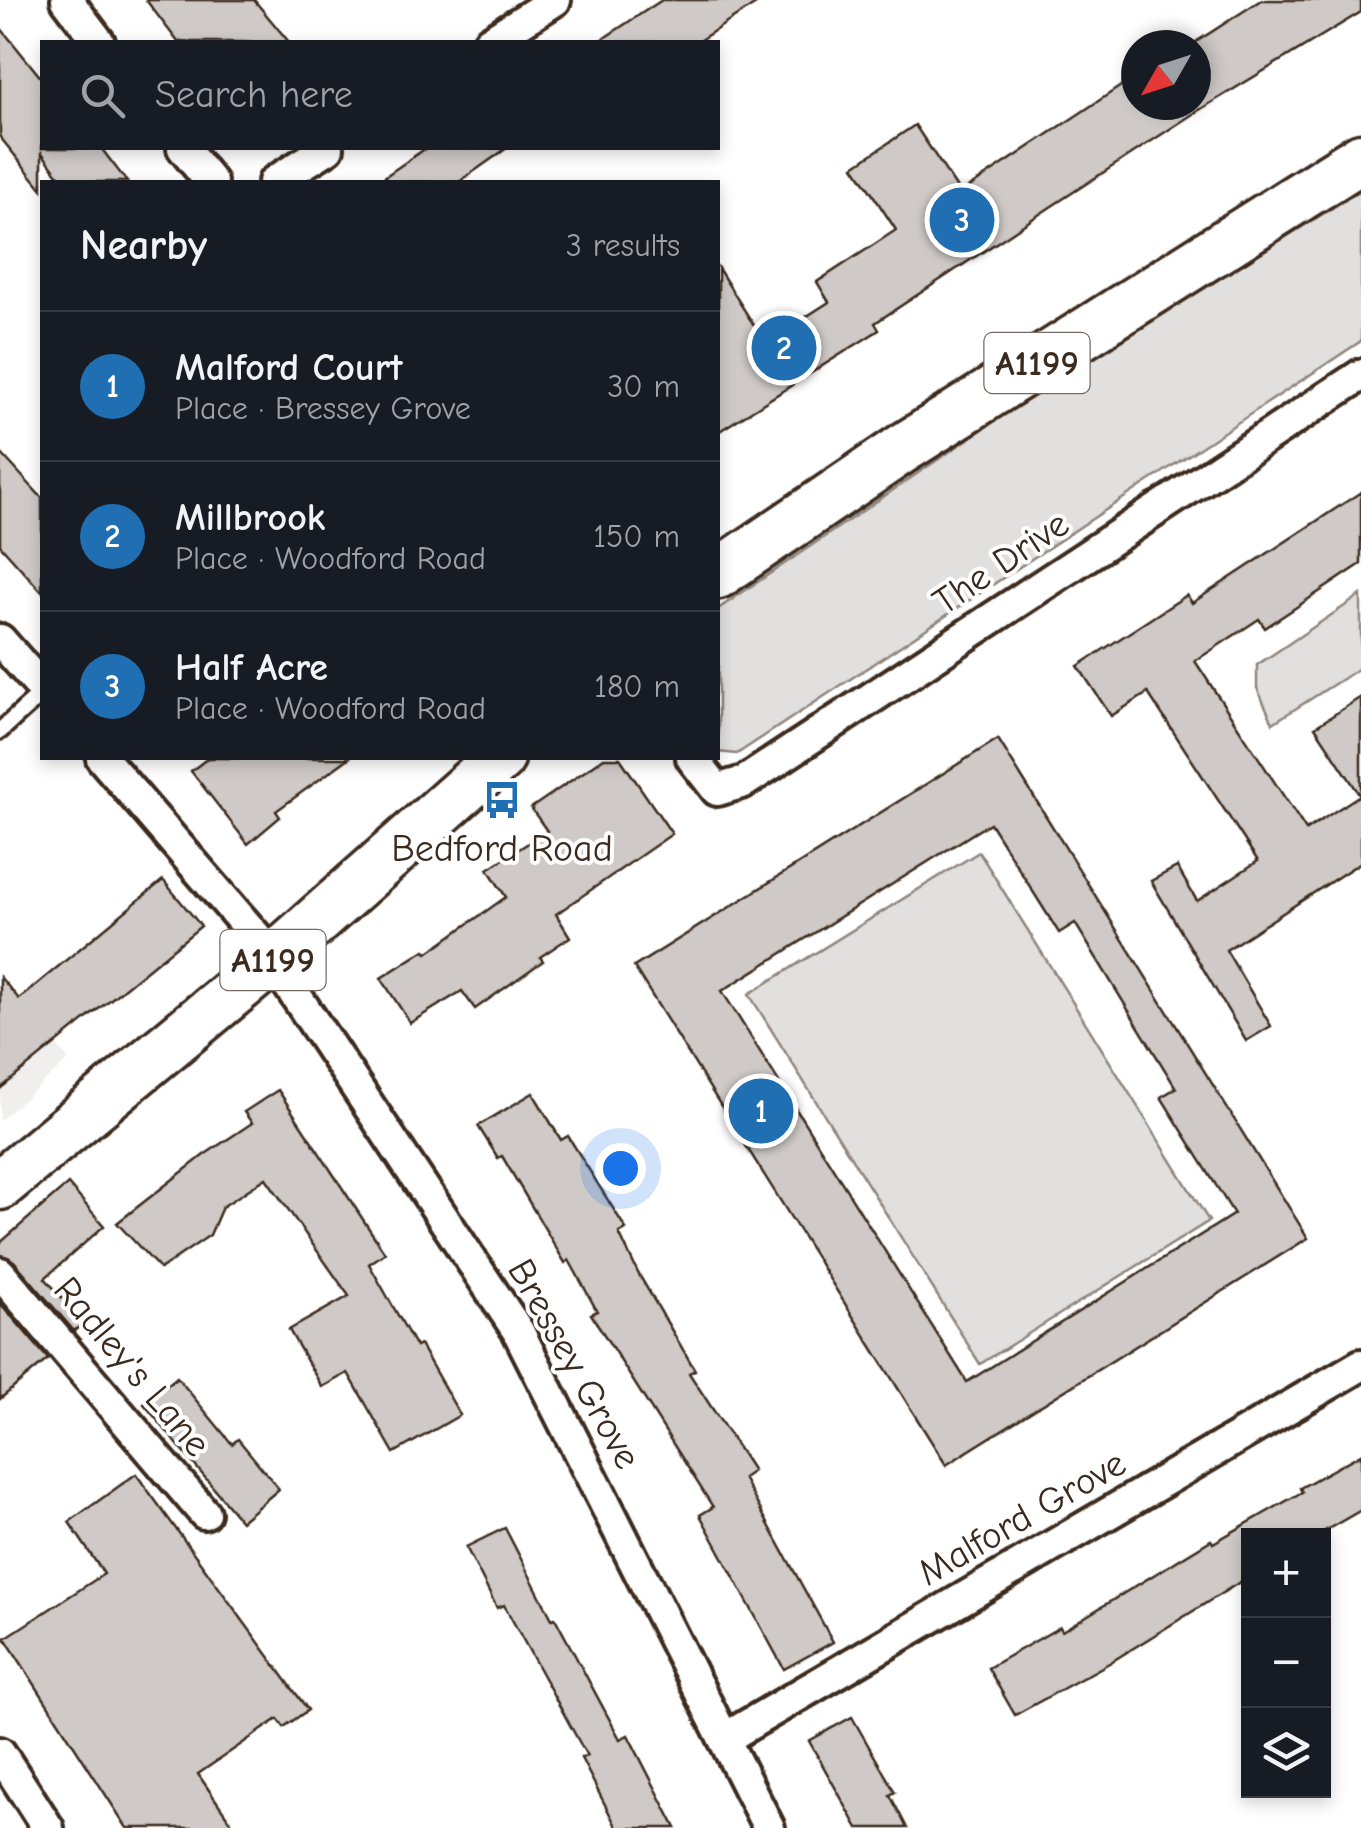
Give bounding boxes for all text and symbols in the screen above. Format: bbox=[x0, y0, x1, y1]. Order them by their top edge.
north arrow bbox=[1121, 30, 1211, 120]
search box bbox=[40, 40, 720, 150]
icon: search bbox=[75, 68, 130, 123]
text: Search here bbox=[155, 73, 353, 117]
pin: 3 bbox=[930, 182, 994, 258]
text: Nearby bbox=[80, 221, 207, 270]
text: 3 results bbox=[566, 227, 680, 264]
pin: 2 bbox=[752, 310, 816, 386]
road number: A1199 bbox=[984, 333, 1090, 393]
text: Malford Court bbox=[175, 346, 402, 390]
text: 1 bbox=[106, 368, 119, 405]
text: 30 m bbox=[607, 368, 680, 405]
text: Place · Bressey Grove bbox=[175, 390, 471, 427]
text: Millbrook bbox=[175, 496, 325, 540]
street label: The Drive bbox=[925, 502, 1077, 624]
text: 2 bbox=[105, 518, 120, 555]
text: 150 m bbox=[593, 518, 680, 555]
text: Place · Woodford Road bbox=[175, 540, 486, 577]
text: Half Acre bbox=[175, 646, 328, 690]
text: 3 bbox=[105, 668, 120, 705]
text: 180 m bbox=[594, 668, 680, 705]
text: Place · Woodford Road bbox=[175, 690, 486, 727]
bus stop icon: Bedford Road bbox=[481, 779, 523, 821]
place label: Bedford Road bbox=[391, 827, 613, 871]
road number: A1199 bbox=[220, 930, 326, 990]
pin: 1 bbox=[728, 1074, 794, 1148]
your location bbox=[595, 1143, 646, 1194]
street label: Bressey Grove bbox=[498, 1252, 650, 1476]
street label: Radley's Lane bbox=[44, 1268, 220, 1466]
street label: Malford Grove bbox=[911, 1441, 1133, 1595]
map controls bbox=[1241, 1528, 1331, 1798]
button: + bbox=[1241, 1528, 1331, 1618]
button: − bbox=[1241, 1618, 1331, 1708]
button: layers bbox=[1241, 1708, 1331, 1798]

